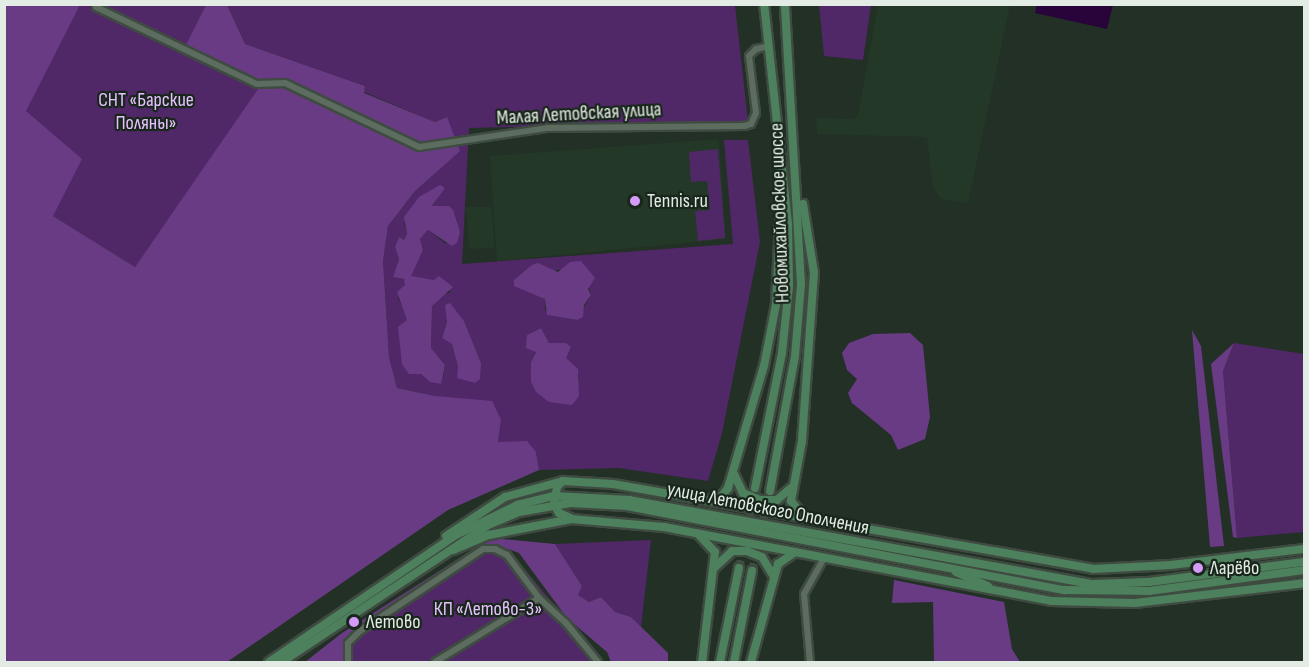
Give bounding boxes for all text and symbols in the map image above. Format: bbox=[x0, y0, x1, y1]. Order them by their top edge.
park label: СНТ «Барские Поляны» bbox=[98, 89, 194, 136]
street label: Малая Летовская улица bbox=[496, 98, 662, 130]
street label: Новомихайловское шоссе bbox=[765, 123, 795, 303]
place label: Tennis.ru bbox=[647, 189, 708, 213]
marker: Tennis.ru bbox=[628, 194, 642, 208]
street label: улица Летовского Ополчения bbox=[665, 478, 871, 540]
place label: Ларёво bbox=[1210, 556, 1259, 580]
marker: Ларёво bbox=[1191, 561, 1205, 575]
park label: КП «Летово-3» bbox=[434, 597, 542, 621]
place label: Летово bbox=[366, 610, 421, 634]
marker: Летово bbox=[347, 615, 361, 629]

